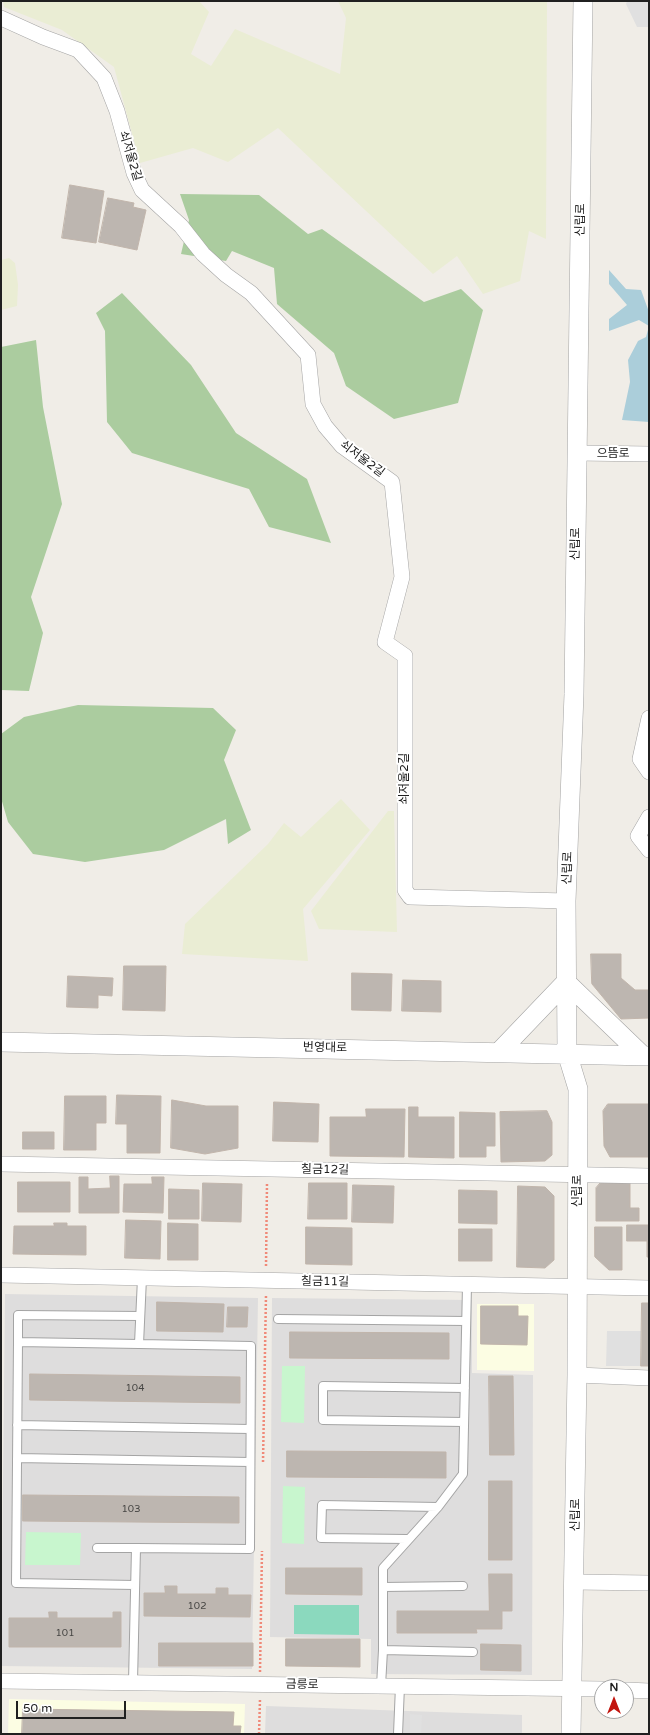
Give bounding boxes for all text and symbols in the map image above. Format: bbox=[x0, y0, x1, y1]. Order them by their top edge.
street label: 쇠저울2길 bbox=[116, 129, 144, 183]
street label: 신립로 bbox=[574, 203, 588, 237]
street label: 쇠저울2길 bbox=[337, 438, 387, 480]
street label: 으뜸로 bbox=[596, 447, 630, 461]
street label: 신립로 bbox=[569, 527, 583, 561]
street label: 쇠저울2길 bbox=[398, 753, 412, 805]
street label: 신립로 bbox=[560, 851, 576, 885]
street label: 번영대로 bbox=[303, 1040, 347, 1056]
street label: 칠금12길 bbox=[301, 1162, 349, 1178]
street label: 신립로 bbox=[571, 1174, 585, 1208]
street label: 칠금11길 bbox=[301, 1274, 349, 1290]
house number: 104 bbox=[126, 1382, 144, 1394]
street label: 신립로 bbox=[569, 1498, 583, 1532]
house number: 103 bbox=[122, 1503, 140, 1515]
house number: 102 bbox=[188, 1600, 206, 1612]
house number: 101 bbox=[56, 1627, 74, 1639]
street label: 금릉로 bbox=[285, 1678, 319, 1692]
north arrow bbox=[594, 1679, 634, 1719]
text: N bbox=[610, 1681, 618, 1694]
scale bar bbox=[18, 1693, 128, 1719]
text: 50 m bbox=[23, 1701, 52, 1715]

